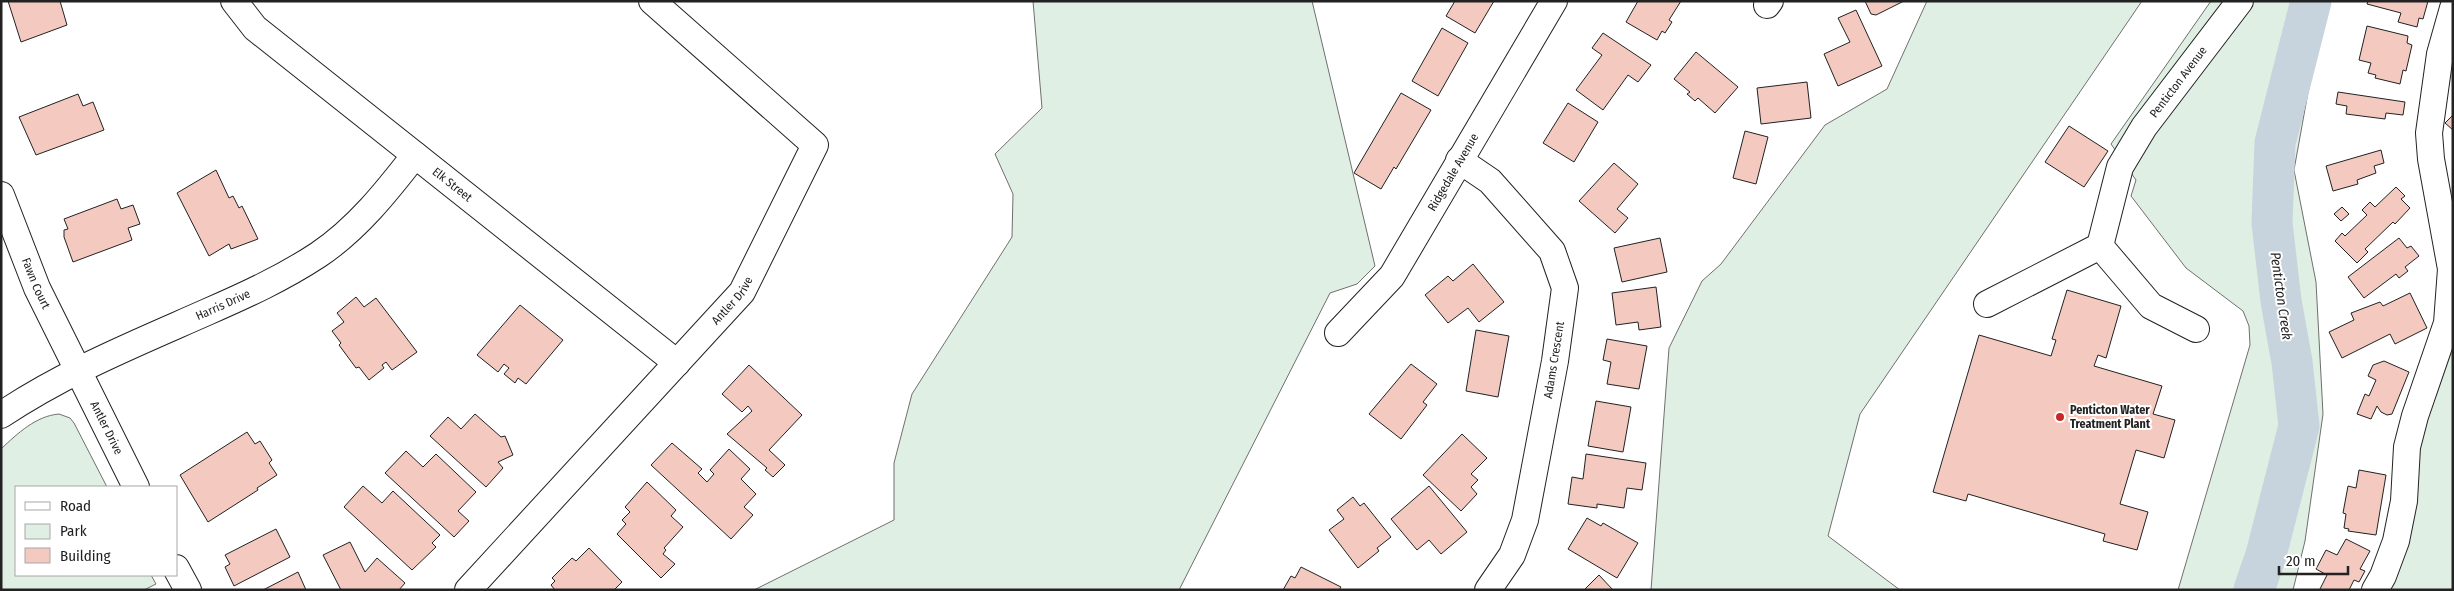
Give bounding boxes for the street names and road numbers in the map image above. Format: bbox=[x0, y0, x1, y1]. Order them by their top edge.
street label: Penticton Avenue bbox=[2147, 44, 2210, 120]
street label: Ridgedale Avenue bbox=[1425, 131, 1481, 213]
street label: Elk Street bbox=[430, 165, 475, 205]
street label: Fawn Court bbox=[19, 256, 53, 311]
street label: Antler Drive bbox=[709, 274, 755, 328]
street label: Harris Drive bbox=[194, 286, 252, 323]
street label: Adams Crescent bbox=[1541, 320, 1567, 399]
street label: Antler Drive bbox=[87, 399, 126, 457]

